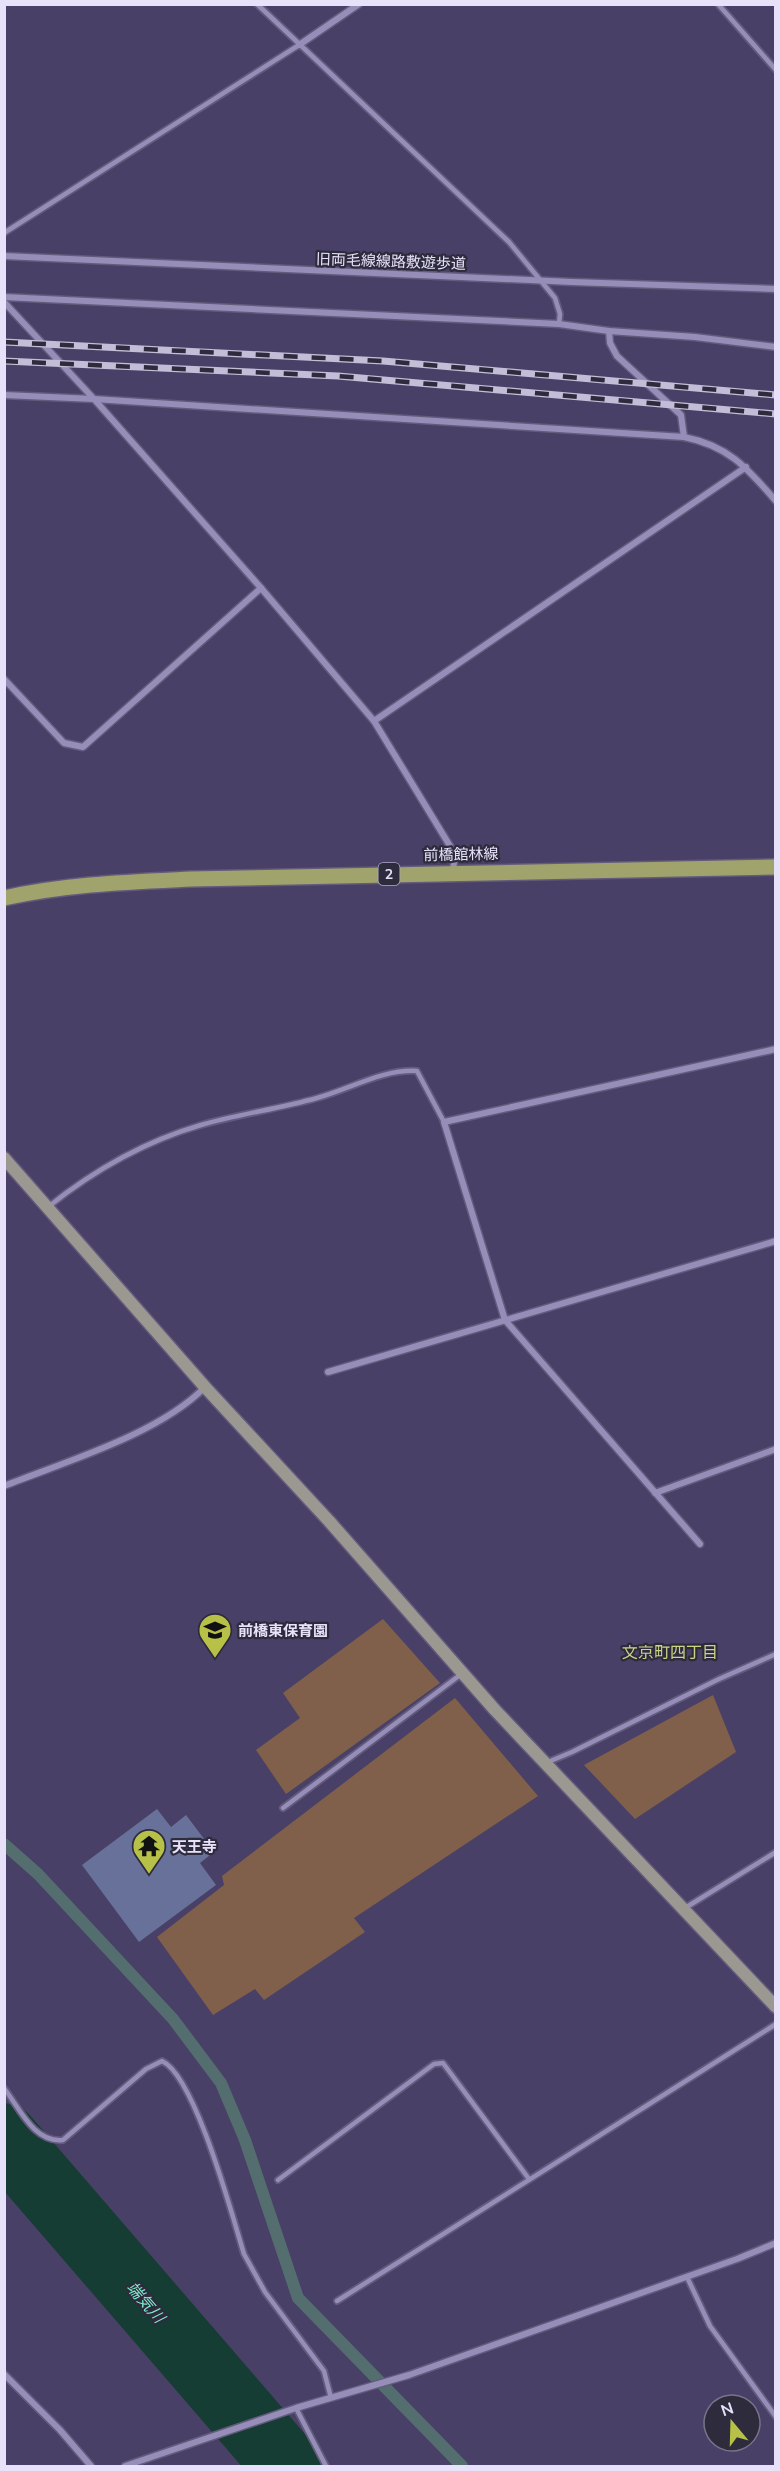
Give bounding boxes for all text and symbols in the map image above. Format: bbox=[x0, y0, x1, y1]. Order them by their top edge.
street label: 旧両毛線線路敷遊歩道 bbox=[316, 249, 466, 273]
street label: 前橋館林線 bbox=[423, 844, 499, 864]
road number: 2 bbox=[378, 863, 400, 885]
school or university icon: 前橋東保育園 bbox=[197, 1612, 233, 1659]
place label: 前橋東保育園 bbox=[238, 1621, 328, 1640]
district label: 文京町四丁目 bbox=[622, 1642, 718, 1662]
temple icon: 天王寺 bbox=[131, 1828, 167, 1875]
place label: 天王寺 bbox=[172, 1837, 217, 1856]
water label: 端気川 bbox=[123, 2277, 171, 2328]
north arrow bbox=[702, 2393, 762, 2453]
text: N bbox=[718, 2397, 736, 2420]

